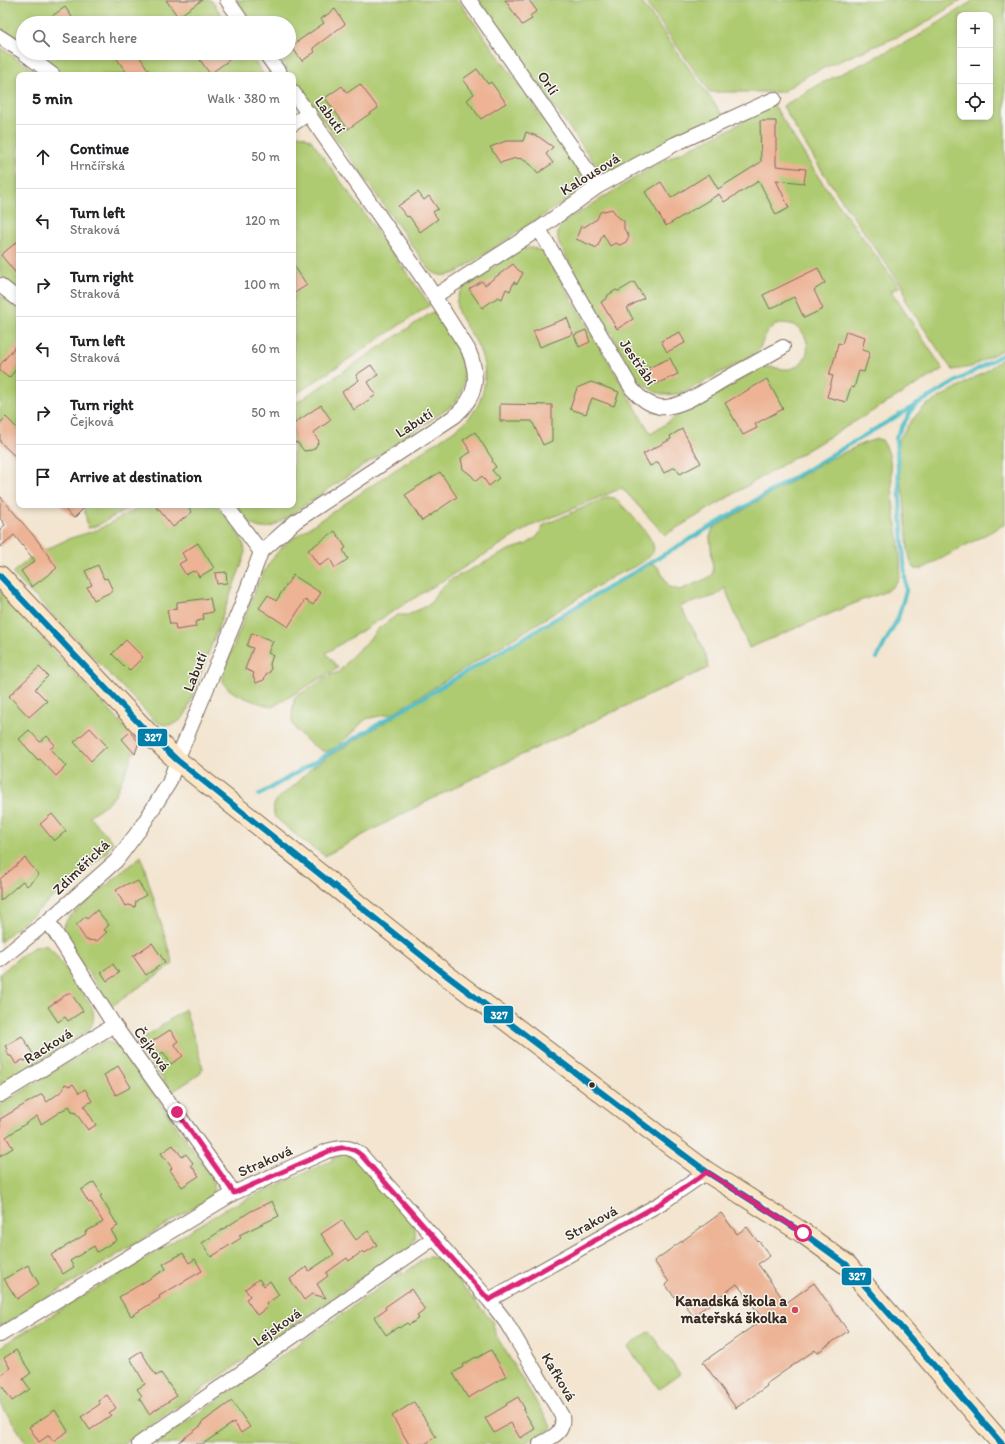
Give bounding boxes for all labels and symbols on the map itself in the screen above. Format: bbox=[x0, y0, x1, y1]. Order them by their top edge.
street label: Orlí bbox=[533, 68, 563, 98]
street label: Labutí bbox=[311, 93, 349, 137]
street label: Kalousová bbox=[557, 149, 623, 199]
street label: Jestřábí bbox=[616, 335, 660, 389]
street label: Labutí bbox=[392, 404, 436, 442]
street label: Labutí bbox=[179, 650, 211, 694]
line badge: 327 bbox=[137, 728, 168, 747]
text: 327 bbox=[144, 731, 162, 744]
street label: Zdiměřická bbox=[49, 835, 113, 899]
line badge: 327 bbox=[483, 1005, 514, 1024]
text: 327 bbox=[490, 1009, 508, 1022]
street label: Čejková bbox=[130, 1023, 174, 1075]
street label: Racková bbox=[20, 1024, 76, 1068]
unlabelled marker bbox=[587, 1080, 597, 1090]
route end bbox=[168, 1103, 186, 1121]
street label: Straková bbox=[235, 1141, 295, 1181]
street label: Straková bbox=[561, 1201, 621, 1245]
route start bbox=[794, 1224, 812, 1242]
line badge: 327 bbox=[841, 1267, 872, 1286]
text: 327 bbox=[848, 1270, 866, 1283]
place label: Kanadská škola a mateřská školka bbox=[675, 1292, 788, 1327]
street label: Lejsková bbox=[249, 1304, 305, 1350]
marker: Kanadská škola a mateřská školka bbox=[790, 1305, 800, 1315]
street label: Kafková bbox=[538, 1350, 580, 1404]

